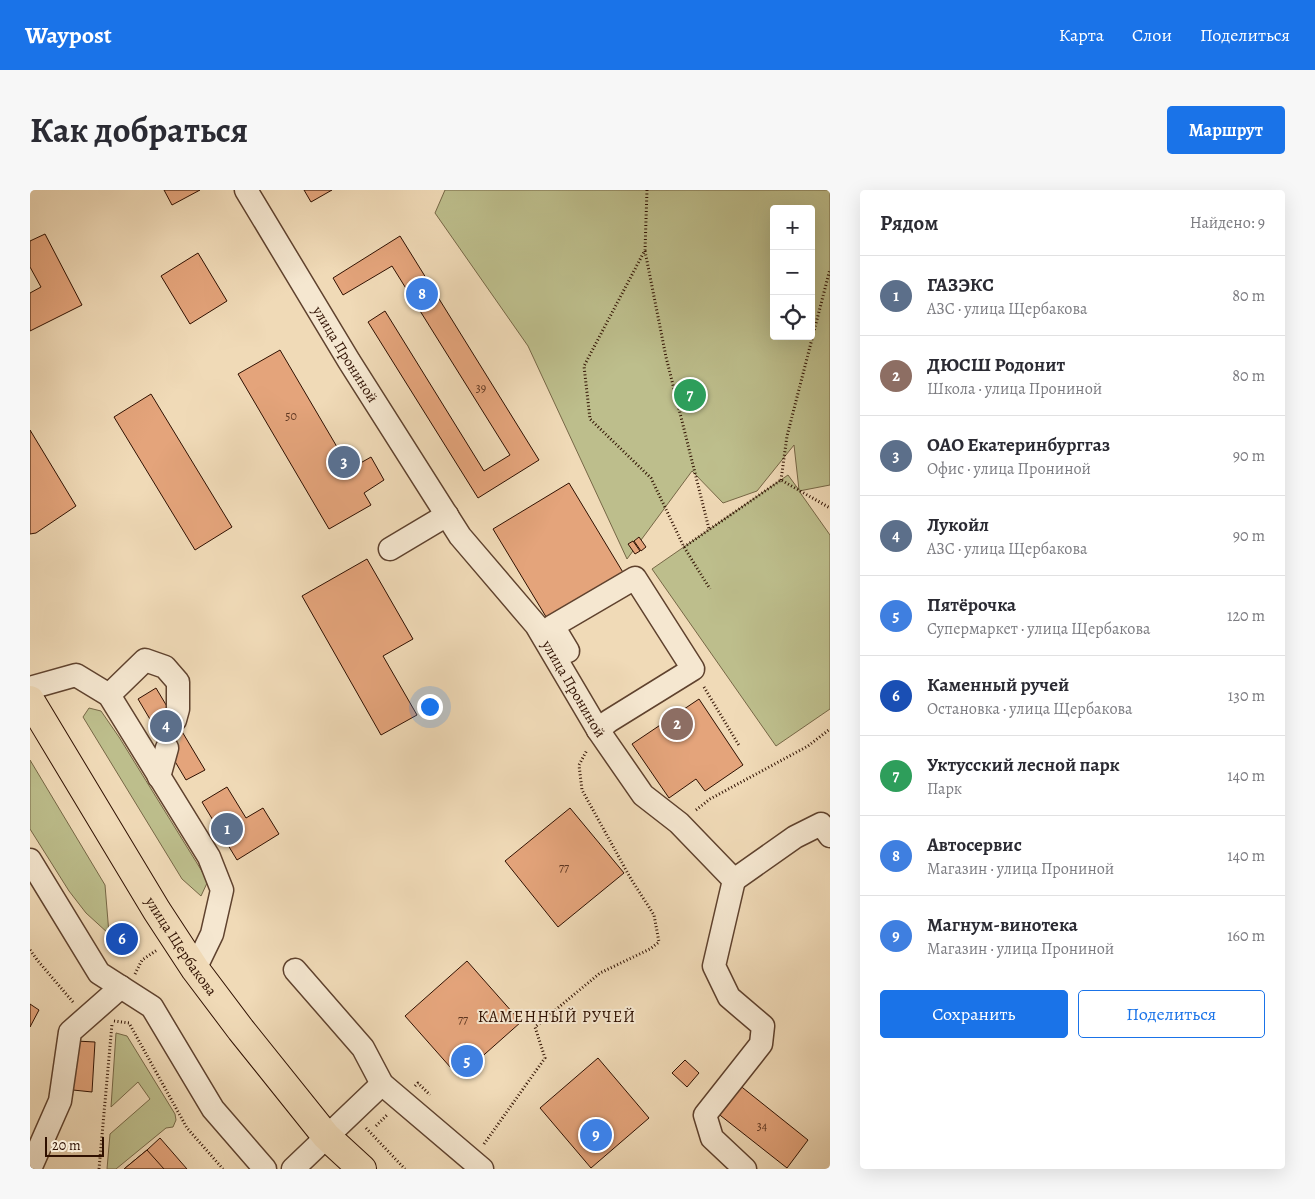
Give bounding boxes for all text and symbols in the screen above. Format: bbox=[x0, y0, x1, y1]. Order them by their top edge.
text: Waypost bbox=[25, 19, 112, 51]
text: Карта bbox=[1059, 23, 1104, 47]
text: Слои bbox=[1132, 23, 1172, 47]
text: Поделиться bbox=[1200, 23, 1290, 47]
text: Как добраться bbox=[30, 106, 248, 154]
button: Маршрут bbox=[1167, 106, 1285, 154]
map controls bbox=[770, 205, 815, 340]
button: + bbox=[770, 205, 815, 250]
text: Рядом bbox=[880, 209, 938, 237]
text: Найдено: 9 bbox=[1190, 212, 1265, 234]
button: − bbox=[770, 250, 815, 295]
text: ГАЗЭКС bbox=[927, 272, 994, 298]
pin: 8 bbox=[406, 275, 438, 313]
text: 1 bbox=[893, 285, 899, 307]
text: 80 m bbox=[1232, 285, 1265, 307]
button: locate bbox=[770, 295, 815, 340]
text: АЗС · улица Щербакова bbox=[927, 298, 1087, 320]
street label: улица Прониной bbox=[308, 301, 383, 407]
text: ДЮСШ Родонит bbox=[927, 352, 1065, 378]
text: 2 bbox=[892, 365, 900, 387]
text: 80 m bbox=[1232, 365, 1265, 387]
pin: 7 bbox=[674, 376, 706, 414]
text: Школа · улица Прониной bbox=[927, 378, 1102, 400]
house number: 39 bbox=[476, 380, 486, 396]
house number: 50 bbox=[285, 408, 297, 424]
text: ОАО Екатеринбурггаз bbox=[927, 432, 1110, 458]
pin: 3 bbox=[328, 443, 360, 481]
text: 3 bbox=[893, 445, 899, 467]
text: 90 m bbox=[1233, 445, 1265, 467]
text: Офис · улица Прониной bbox=[927, 458, 1091, 480]
text: Лукойл bbox=[927, 512, 989, 538]
text: 4 bbox=[892, 525, 900, 547]
text: 90 m bbox=[1233, 525, 1265, 547]
text: АЗС · улица Щербакова bbox=[927, 538, 1087, 560]
text: Пятёрочка bbox=[927, 592, 1016, 618]
text: 5 bbox=[893, 605, 899, 627]
text: 120 m bbox=[1227, 605, 1265, 627]
text: Супермаркет · улица Щербакова bbox=[927, 618, 1150, 640]
street label: улица Прониной bbox=[537, 635, 610, 742]
text: Каменный ручей bbox=[927, 672, 1069, 698]
text: 6 bbox=[892, 685, 900, 707]
text: 130 m bbox=[1228, 685, 1265, 707]
your location bbox=[417, 694, 443, 720]
text: Остановка · улица Щербакова bbox=[927, 698, 1132, 720]
pin: 2 bbox=[661, 705, 693, 743]
pin: 4 bbox=[150, 707, 182, 745]
text: Уктусский лесной парк bbox=[927, 752, 1120, 778]
text: 7 bbox=[893, 765, 899, 787]
text: 140 m bbox=[1227, 765, 1265, 787]
text: Парк bbox=[927, 778, 962, 800]
pin: 1 bbox=[211, 810, 243, 848]
text: Автосервис bbox=[927, 832, 1022, 858]
text: 8 bbox=[892, 845, 900, 867]
text: 140 m bbox=[1227, 845, 1265, 867]
text: Магазин · улица Прониной bbox=[927, 858, 1114, 880]
house number: 77 bbox=[559, 859, 570, 875]
street label: улица Щербакова bbox=[140, 892, 222, 1000]
text: Магнум-винотека bbox=[927, 912, 1078, 938]
pin: 6 bbox=[106, 920, 138, 958]
text: 9 bbox=[892, 925, 900, 947]
text: 160 m bbox=[1227, 925, 1265, 947]
text: Магазин · улица Прониной bbox=[927, 938, 1114, 960]
button: Сохранить bbox=[880, 990, 1068, 1038]
button: Поделиться bbox=[1078, 990, 1265, 1038]
district label: КАМЕННЫЙ РУЧЕЙ bbox=[478, 1006, 636, 1028]
house number: 77 bbox=[458, 1011, 469, 1027]
pin: 5 bbox=[451, 1042, 483, 1080]
pin: 9 bbox=[580, 1116, 612, 1154]
house number: 34 bbox=[757, 1118, 768, 1134]
scale bar bbox=[45, 1134, 104, 1157]
text: 20 m bbox=[52, 1136, 81, 1155]

